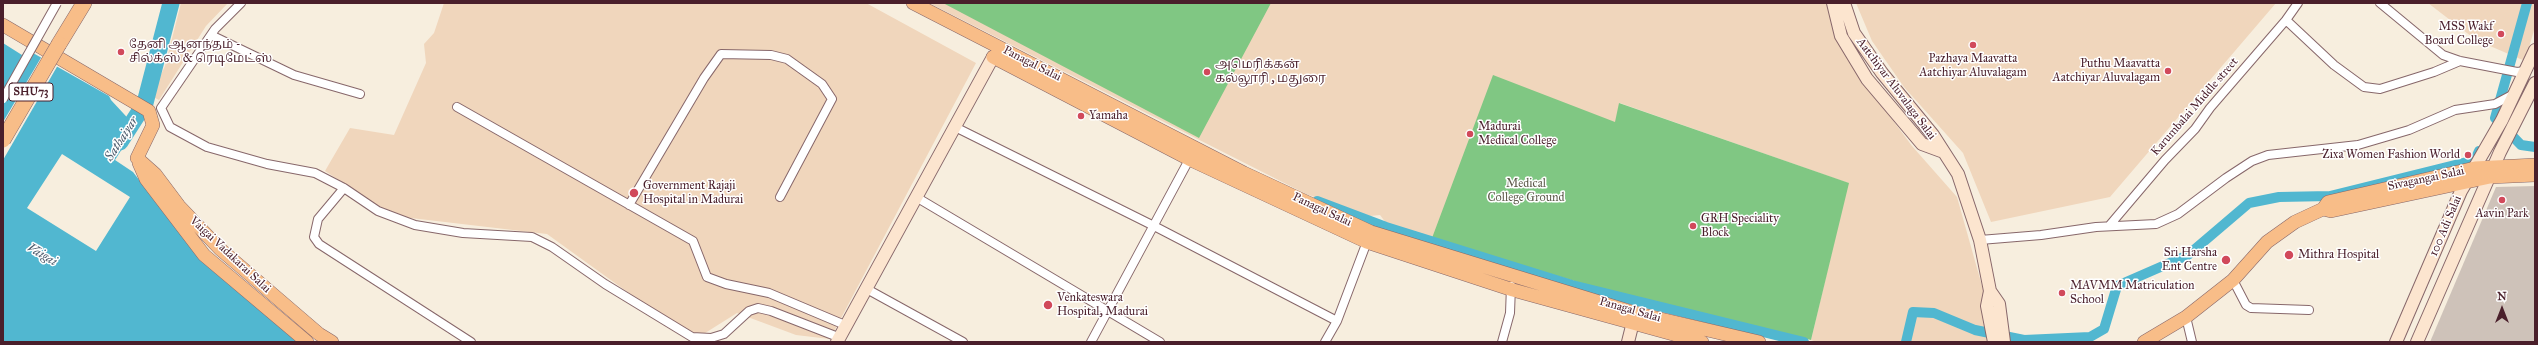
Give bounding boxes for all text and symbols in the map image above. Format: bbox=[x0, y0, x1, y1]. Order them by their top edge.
place label: MSS Wakf Board College bbox=[2424, 20, 2493, 48]
marker: MSS Wakf Board College bbox=[2496, 29, 2506, 39]
street label: Aatchiyar Aluvalaga Salai bbox=[1853, 35, 1939, 143]
place label: தேனி ஆனந்தம் - சில்க்ஸ் & ரெடிமேட்ஸ் bbox=[129, 38, 272, 66]
marker: Pazhaya Maavatta Aatchiyar Aluvalagam bbox=[1968, 40, 1978, 50]
street label: Panagal Salai bbox=[1001, 43, 1063, 85]
marker: தேனி ஆனந்தம் - சில்க்ஸ் & ரெடிமேட்ஸ் bbox=[116, 47, 126, 57]
place label: Pazhaya Maavatta Aatchiyar Aluvalagam bbox=[1919, 52, 2027, 80]
street label: Karumbalai Middle street bbox=[2148, 55, 2242, 159]
place label: Puthu Maavatta Aatchiyar Aluvalagam bbox=[2053, 57, 2160, 85]
place label: அமெரிக்கன் கல்லூரி , மதுரை bbox=[1215, 58, 1326, 86]
marker: Puthu Maavatta Aatchiyar Aluvalagam bbox=[2163, 66, 2173, 76]
marker: அமெரிக்கன் கல்லூரி , மதுரை bbox=[1202, 67, 1212, 77]
road number: SHU73 bbox=[9, 83, 53, 101]
place label: Yamaha bbox=[1089, 109, 1128, 123]
marker: Yamaha bbox=[1076, 111, 1086, 121]
water label: Sathaiyar bbox=[102, 114, 142, 164]
place label: Madurai Medical College bbox=[1478, 120, 1557, 148]
marker: Madurai Medical College bbox=[1465, 129, 1475, 139]
place label: Zixa Women Fashion World bbox=[2322, 148, 2460, 162]
marker: Zixa Women Fashion World bbox=[2463, 150, 2473, 160]
street label: Sivagangai Salai bbox=[2386, 164, 2466, 194]
park label: Medical College Ground bbox=[1487, 177, 1565, 205]
place label: Government Rajaji Hospital in Madurai bbox=[643, 179, 743, 207]
marker: Government Rajaji Hospital in Madurai bbox=[628, 187, 640, 199]
street label: Panagal Salai bbox=[1290, 190, 1354, 230]
street label: 100 Adi Salai bbox=[2427, 193, 2465, 259]
marker: Aavin Park bbox=[2497, 195, 2507, 205]
place label: Aavin Park bbox=[2476, 207, 2528, 221]
place label: GRH Speciality Block bbox=[1701, 212, 1779, 240]
street label: Vaigai Vadakarai Salai bbox=[186, 214, 274, 296]
marker: GRH Speciality Block bbox=[1688, 221, 1698, 231]
water label: Vaigai bbox=[24, 240, 60, 270]
place label: Sri Harsha Ent Centre bbox=[2162, 246, 2217, 274]
place label: Mithra Hospital bbox=[2298, 248, 2379, 262]
marker: Mithra Hospital bbox=[2283, 249, 2295, 261]
marker: Sri Harsha Ent Centre bbox=[2220, 254, 2232, 266]
place label: MAVMM Matriculation School bbox=[2070, 279, 2195, 307]
marker: MAVMM Matriculation School bbox=[2057, 288, 2067, 298]
north arrow bbox=[2482, 289, 2522, 329]
text: N bbox=[2497, 290, 2507, 303]
place label: Venkateswara Hospital, Madurai bbox=[1057, 291, 1148, 319]
street label: Panagal Salai bbox=[1598, 294, 1662, 326]
marker: Venkateswara Hospital, Madurai bbox=[1042, 299, 1054, 311]

